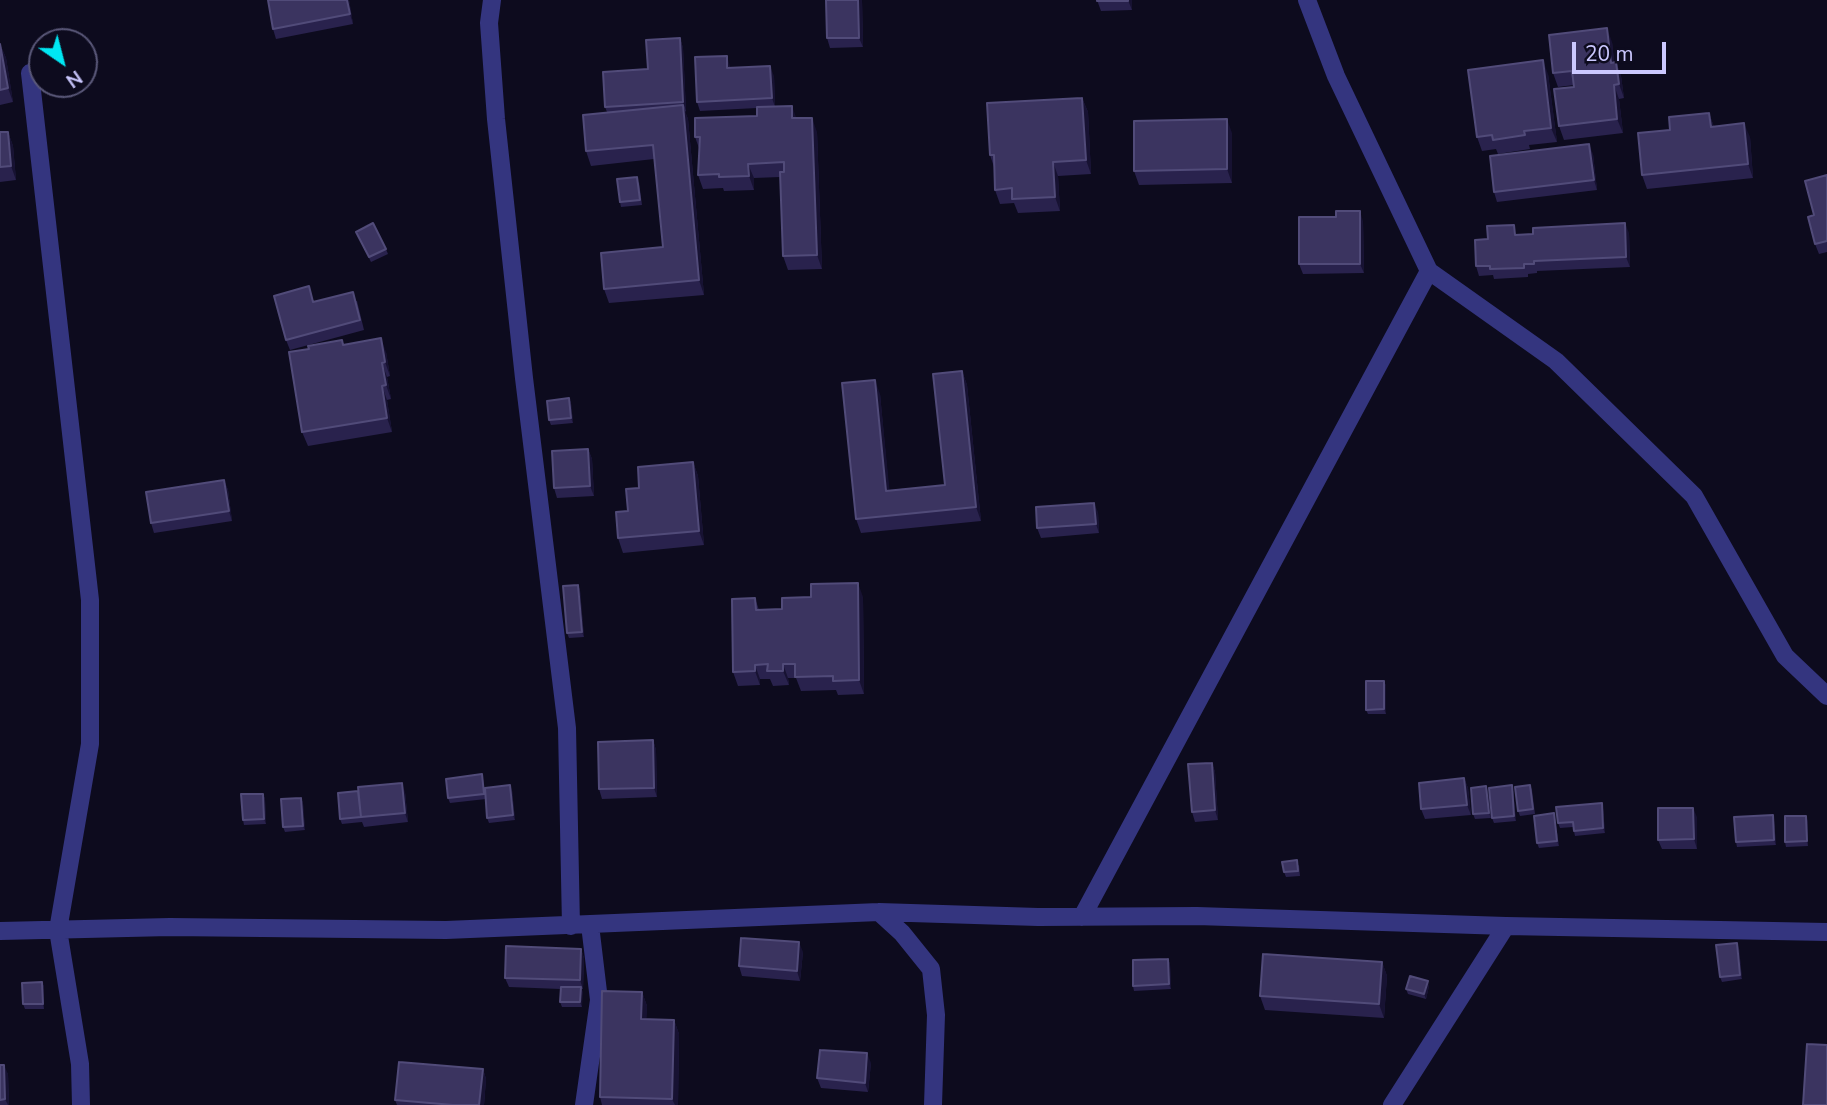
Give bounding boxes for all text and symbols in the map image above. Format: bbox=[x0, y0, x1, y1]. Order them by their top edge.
north arrow bbox=[28, 28, 98, 98]
scale bar bbox=[1575, 28, 1670, 72]
text: 20 m bbox=[1585, 40, 1634, 68]
text: N bbox=[61, 64, 87, 93]

